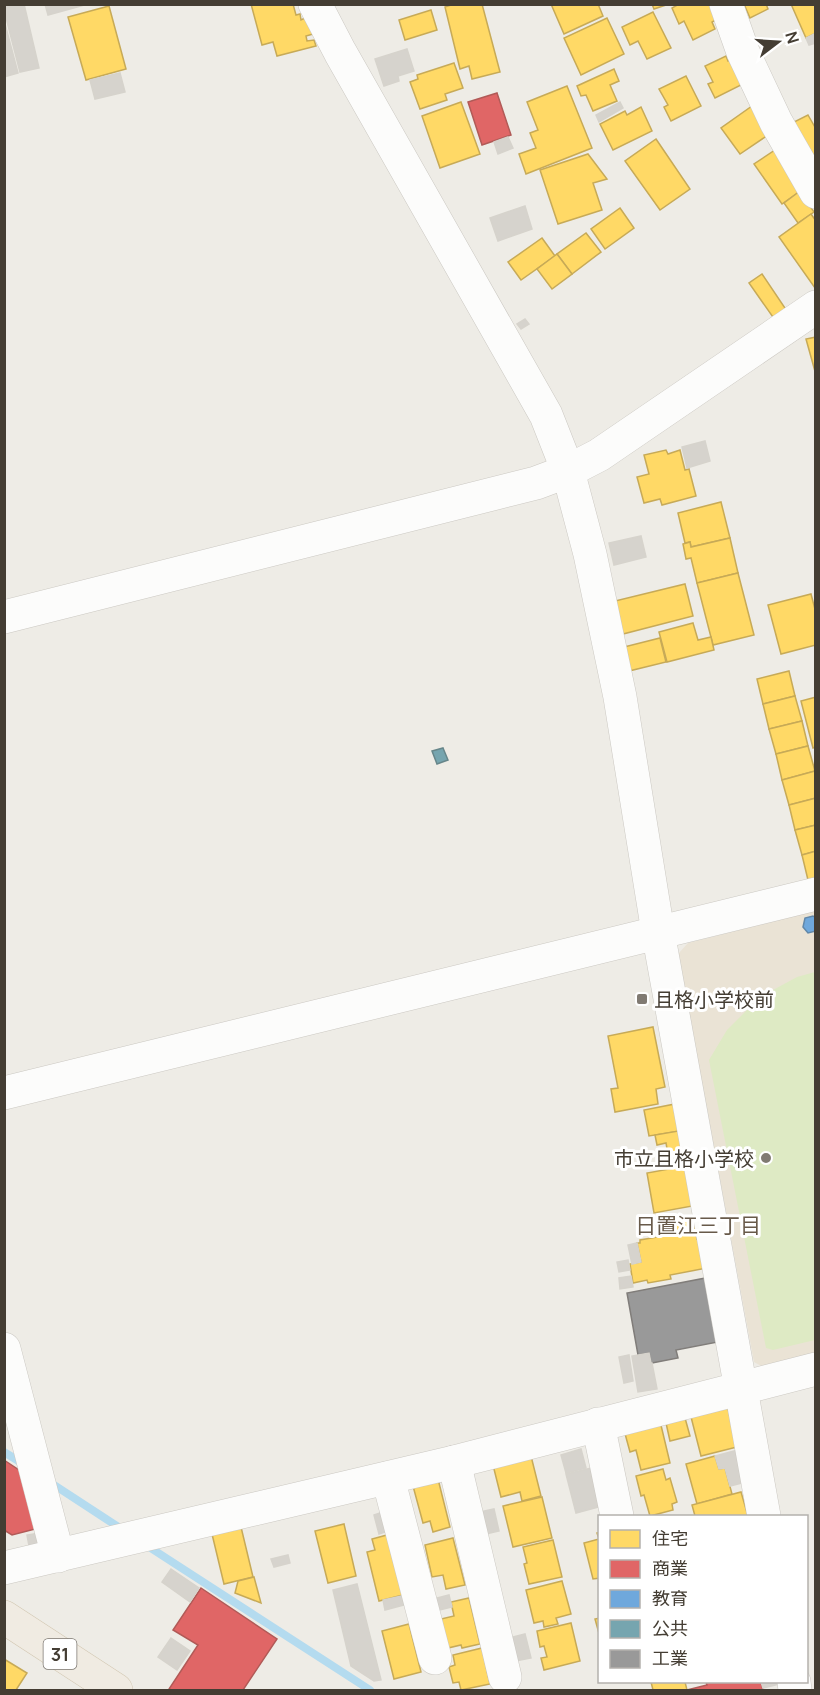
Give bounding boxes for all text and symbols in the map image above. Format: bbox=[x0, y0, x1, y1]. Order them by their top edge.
north arrow bbox=[748, 12, 808, 72]
text: N bbox=[780, 29, 805, 46]
place label: 且格小学校前 bbox=[654, 986, 774, 1013]
marker: 且格小学校前 bbox=[635, 992, 649, 1006]
place label: 市立且格小学校 bbox=[614, 1145, 754, 1172]
marker: 市立且格小学校 bbox=[759, 1151, 773, 1165]
district label: 日置江三丁目 bbox=[635, 1211, 761, 1239]
legend bbox=[598, 1515, 808, 1683]
text: 住宅 bbox=[652, 1526, 688, 1550]
text: 商業 bbox=[652, 1556, 688, 1580]
text: 教育 bbox=[652, 1586, 688, 1610]
text: 公共 bbox=[652, 1616, 688, 1640]
road number: 31 bbox=[44, 1639, 76, 1669]
text: 工業 bbox=[652, 1646, 688, 1670]

